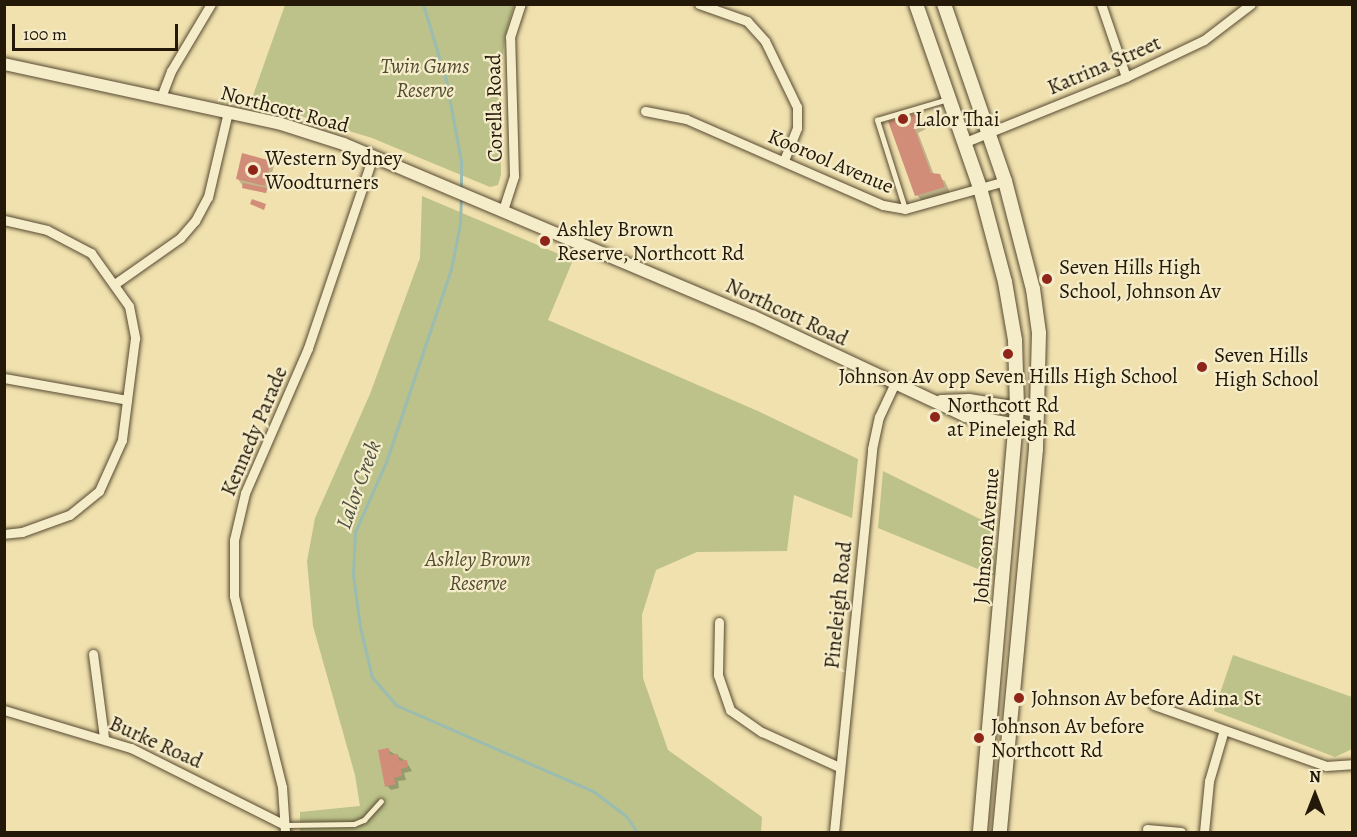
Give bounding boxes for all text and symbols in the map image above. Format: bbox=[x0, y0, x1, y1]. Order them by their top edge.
scale bar bbox=[15, 12, 182, 50]
text: 100 m bbox=[23, 22, 67, 46]
street label: Katrina Street bbox=[1044, 30, 1164, 100]
park label: Twin Gums Reserve bbox=[381, 53, 469, 103]
street label: Corella Road bbox=[480, 54, 508, 162]
street label: Northcott Road bbox=[218, 80, 352, 138]
place label: Lalor Thai bbox=[915, 106, 1000, 132]
marker: Lalor Thai bbox=[896, 112, 910, 126]
street label: Koorool Avenue bbox=[764, 123, 898, 199]
place label: Western Sydney Woodturners bbox=[265, 145, 402, 195]
marker: Western Sydney Woodturners bbox=[246, 163, 260, 177]
place label: Ashley Brown Reserve, Northcott Rd bbox=[557, 216, 745, 266]
marker: Ashley Brown Reserve, Northcott Rd bbox=[538, 234, 552, 248]
place label: Seven Hills High School, Johnson Av bbox=[1059, 254, 1221, 304]
marker: Seven Hills High School, Johnson Av bbox=[1040, 272, 1054, 286]
street label: Northcott Road bbox=[722, 273, 852, 351]
place label: Seven Hills High School bbox=[1214, 342, 1318, 392]
marker: Johnson Av opp Seven Hills High School bbox=[1001, 347, 1015, 361]
marker: Seven Hills High School bbox=[1195, 360, 1209, 374]
street label: Kennedy Parade bbox=[215, 362, 293, 500]
place label: Johnson Av opp Seven Hills High School bbox=[839, 363, 1177, 389]
place label: Northcott Rd at Pineleigh Rd bbox=[947, 392, 1076, 442]
marker: Northcott Rd at Pineleigh Rd bbox=[928, 410, 942, 424]
water label: Lalor Creek bbox=[331, 437, 387, 533]
street label: Johnson Avenue bbox=[968, 467, 1004, 605]
street label: Pineleigh Road bbox=[819, 540, 857, 670]
park label: Ashley Brown Reserve bbox=[425, 546, 531, 596]
place label: Johnson Av before Adina St bbox=[1031, 685, 1261, 711]
marker: Johnson Av before Adina St bbox=[1012, 691, 1026, 705]
street label: Burke Road bbox=[106, 710, 206, 774]
place label: Johnson Av before Northcott Rd bbox=[991, 713, 1144, 763]
marker: Johnson Av before Northcott Rd bbox=[972, 731, 986, 745]
north arrow bbox=[1285, 765, 1345, 825]
text: N bbox=[1309, 766, 1321, 788]

